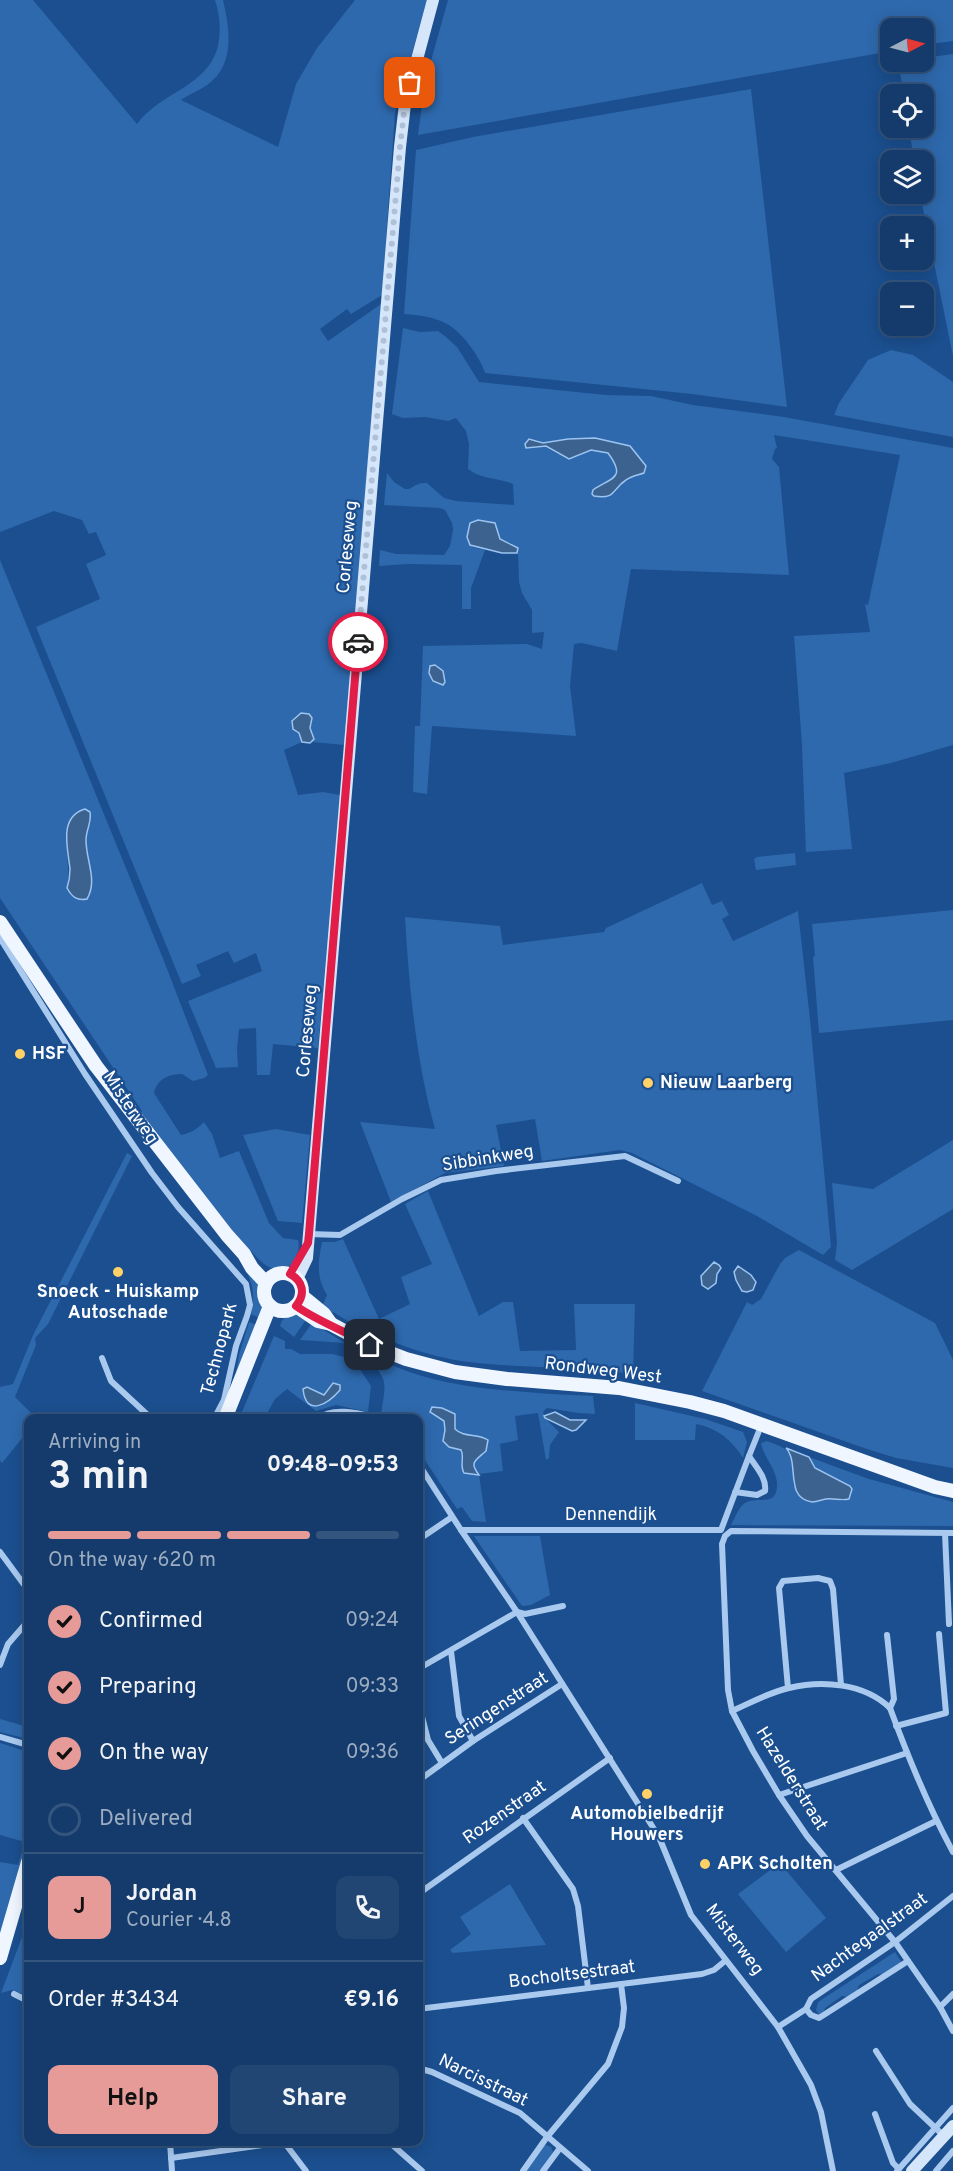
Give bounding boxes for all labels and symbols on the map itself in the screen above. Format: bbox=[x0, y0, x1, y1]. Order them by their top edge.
north arrow bbox=[880, 18, 934, 72]
pin bbox=[384, 57, 435, 108]
street label: Corleseweg bbox=[332, 499, 364, 595]
courier bbox=[328, 612, 388, 672]
street label: Corleseweg bbox=[292, 983, 324, 1079]
place label: HSF bbox=[32, 1043, 66, 1066]
marker: HSF bbox=[13, 1047, 27, 1061]
street label: Misterweg bbox=[97, 1067, 163, 1149]
place label: Nieuw Laarberg bbox=[660, 1072, 792, 1095]
marker: Nieuw Laarberg bbox=[641, 1076, 655, 1090]
street label: Sibbinkweg bbox=[441, 1140, 535, 1178]
marker: Snoeck - Huiskamp Autoschade bbox=[111, 1265, 125, 1279]
place label: Snoeck - Huiskamp Autoschade bbox=[37, 1281, 199, 1325]
street label: Technopark bbox=[197, 1300, 243, 1398]
pin bbox=[344, 1319, 395, 1370]
street label: Rondweg West bbox=[543, 1352, 663, 1390]
street label: Dennendijk bbox=[565, 1504, 657, 1527]
street label: Seringenstraat bbox=[441, 1667, 553, 1751]
street label: Hazelderstraat bbox=[750, 1723, 832, 1835]
street label: Rozenstraat bbox=[459, 1776, 551, 1850]
marker: Automobielbedrijf Houwers bbox=[640, 1787, 654, 1801]
place label: Automobielbedrijf Houwers bbox=[570, 1803, 724, 1847]
place label: APK Scholten bbox=[717, 1853, 833, 1876]
marker: APK Scholten bbox=[698, 1857, 712, 1871]
street label: Nachtegaalstraat bbox=[807, 1888, 933, 1988]
street label: Misterweg bbox=[700, 1900, 768, 1980]
street label: Bocholtsestraat bbox=[507, 1956, 637, 1994]
street label: Narcisstraat bbox=[434, 2049, 532, 2113]

